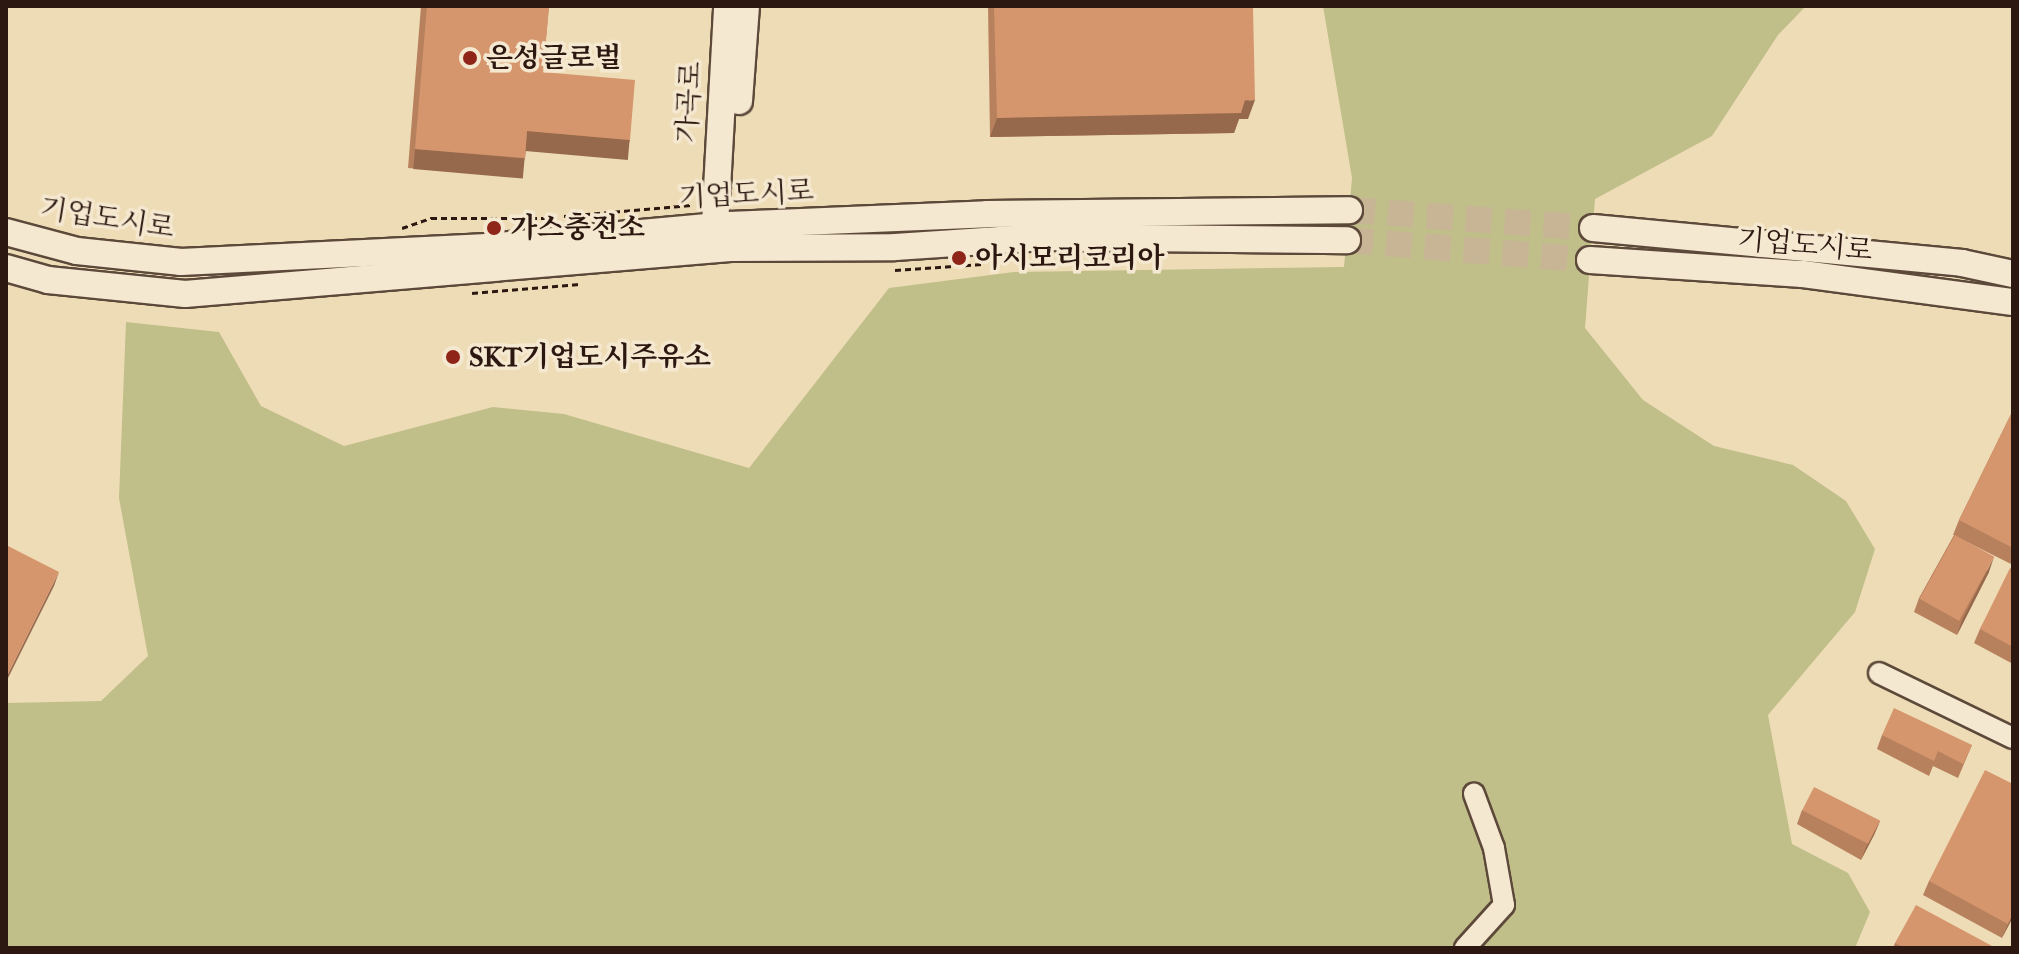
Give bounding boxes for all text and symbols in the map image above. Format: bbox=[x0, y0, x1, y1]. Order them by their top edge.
place label: 은성글로벌 bbox=[486, 41, 621, 75]
marker: 은성글로벌 bbox=[461, 49, 479, 67]
street label: 가곡로 bbox=[670, 61, 708, 143]
street label: 기업도시로 bbox=[678, 174, 814, 214]
street label: 기업도시로 bbox=[38, 191, 176, 245]
place label: 가스충전소 bbox=[510, 211, 645, 245]
marker: 가스충전소 bbox=[485, 219, 503, 237]
street label: 기업도시로 bbox=[1736, 222, 1874, 268]
place label: 아시모리코리아 bbox=[975, 241, 1164, 275]
marker: 아시모리코리아 bbox=[950, 249, 968, 267]
place label: SKT기업도시주유소 bbox=[469, 340, 711, 374]
marker: SKT기업도시주유소 bbox=[444, 348, 462, 366]

